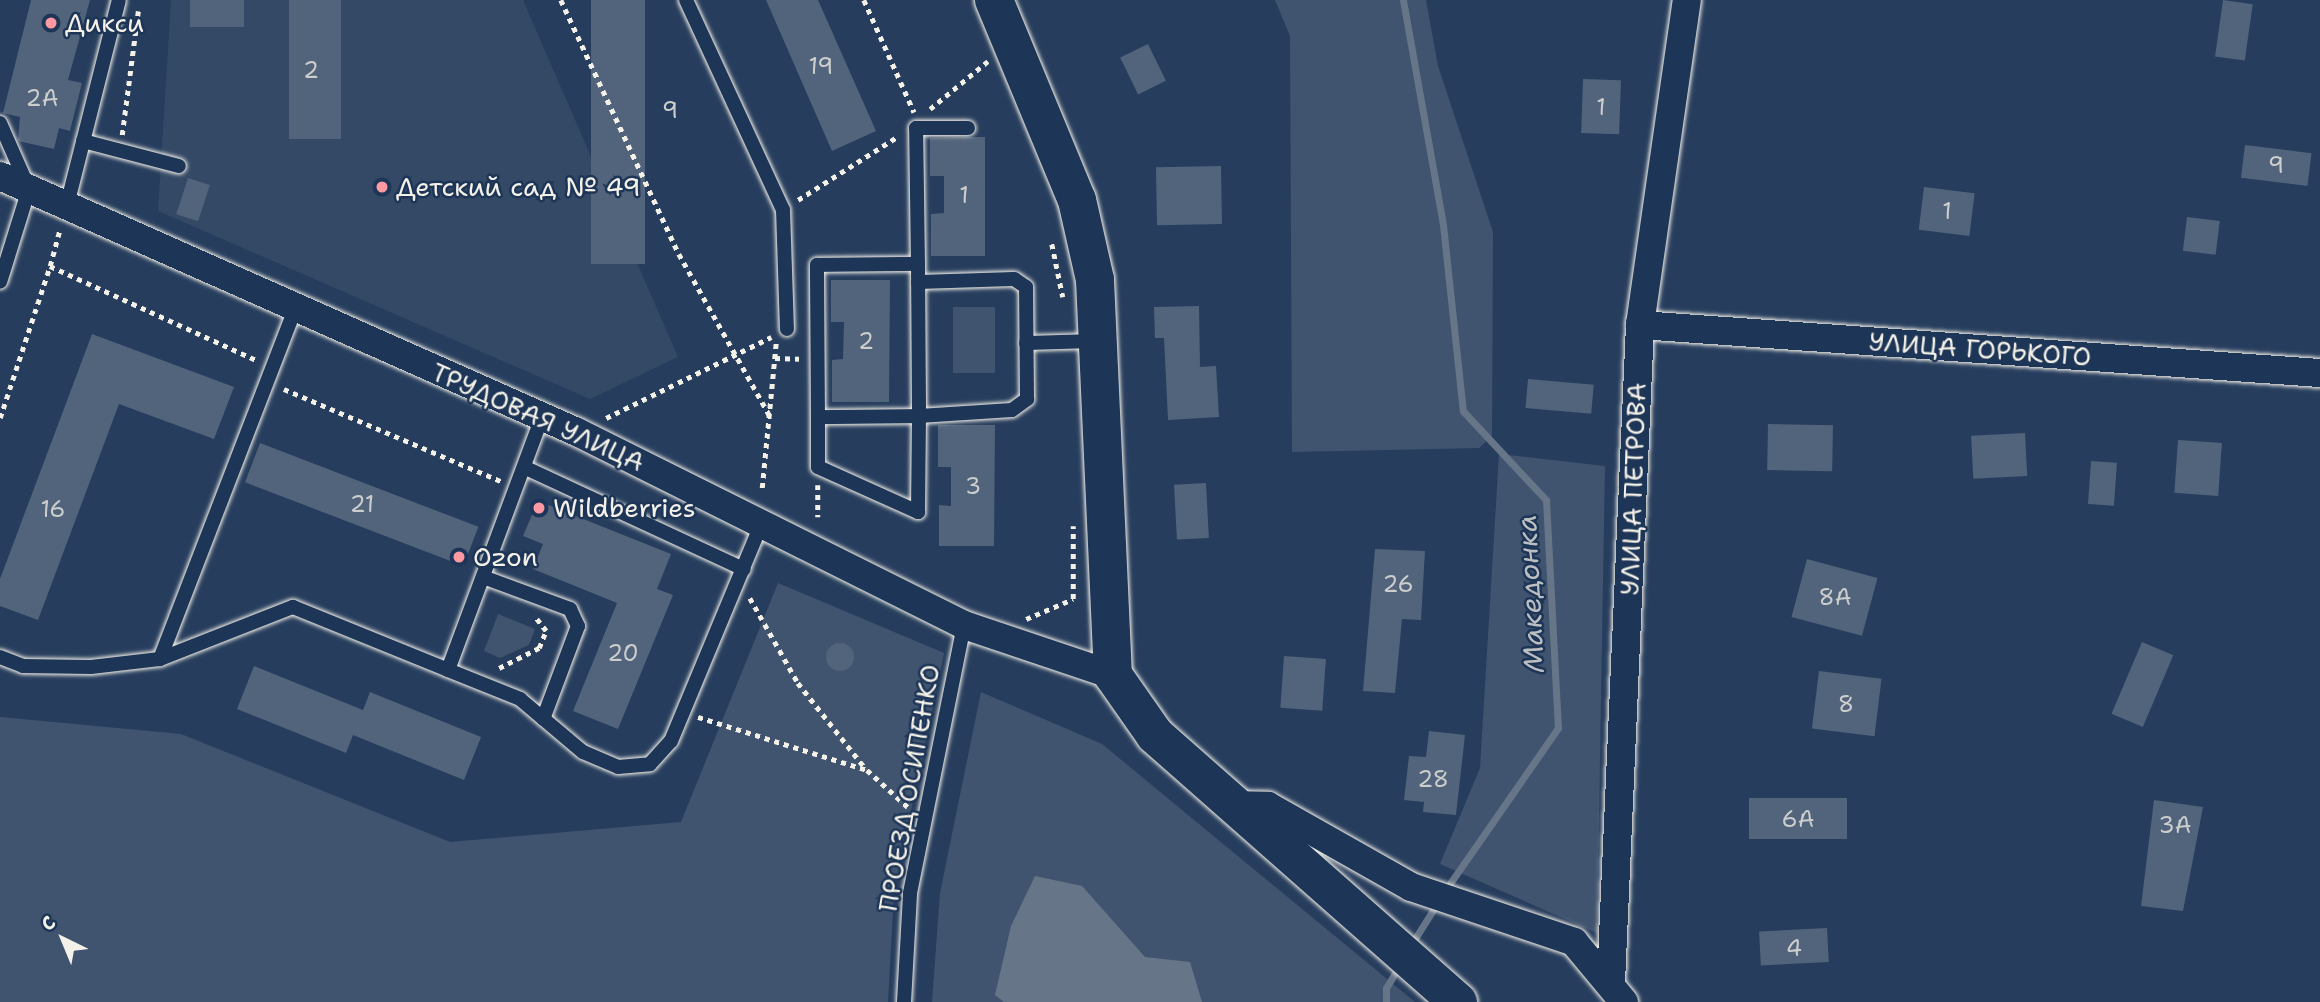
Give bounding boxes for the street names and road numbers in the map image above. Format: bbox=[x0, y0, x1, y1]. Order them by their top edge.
street label: УЛИЦА ГОРЬКОГО bbox=[1868, 326, 2092, 372]
street label: ТРУДОВАЯ УЛИЦА bbox=[427, 356, 649, 478]
street label: УЛИЦА ПЕТРОВА bbox=[1614, 382, 1652, 596]
street label: ПРОЕЗД ОСИПЕНКО bbox=[872, 662, 946, 914]

